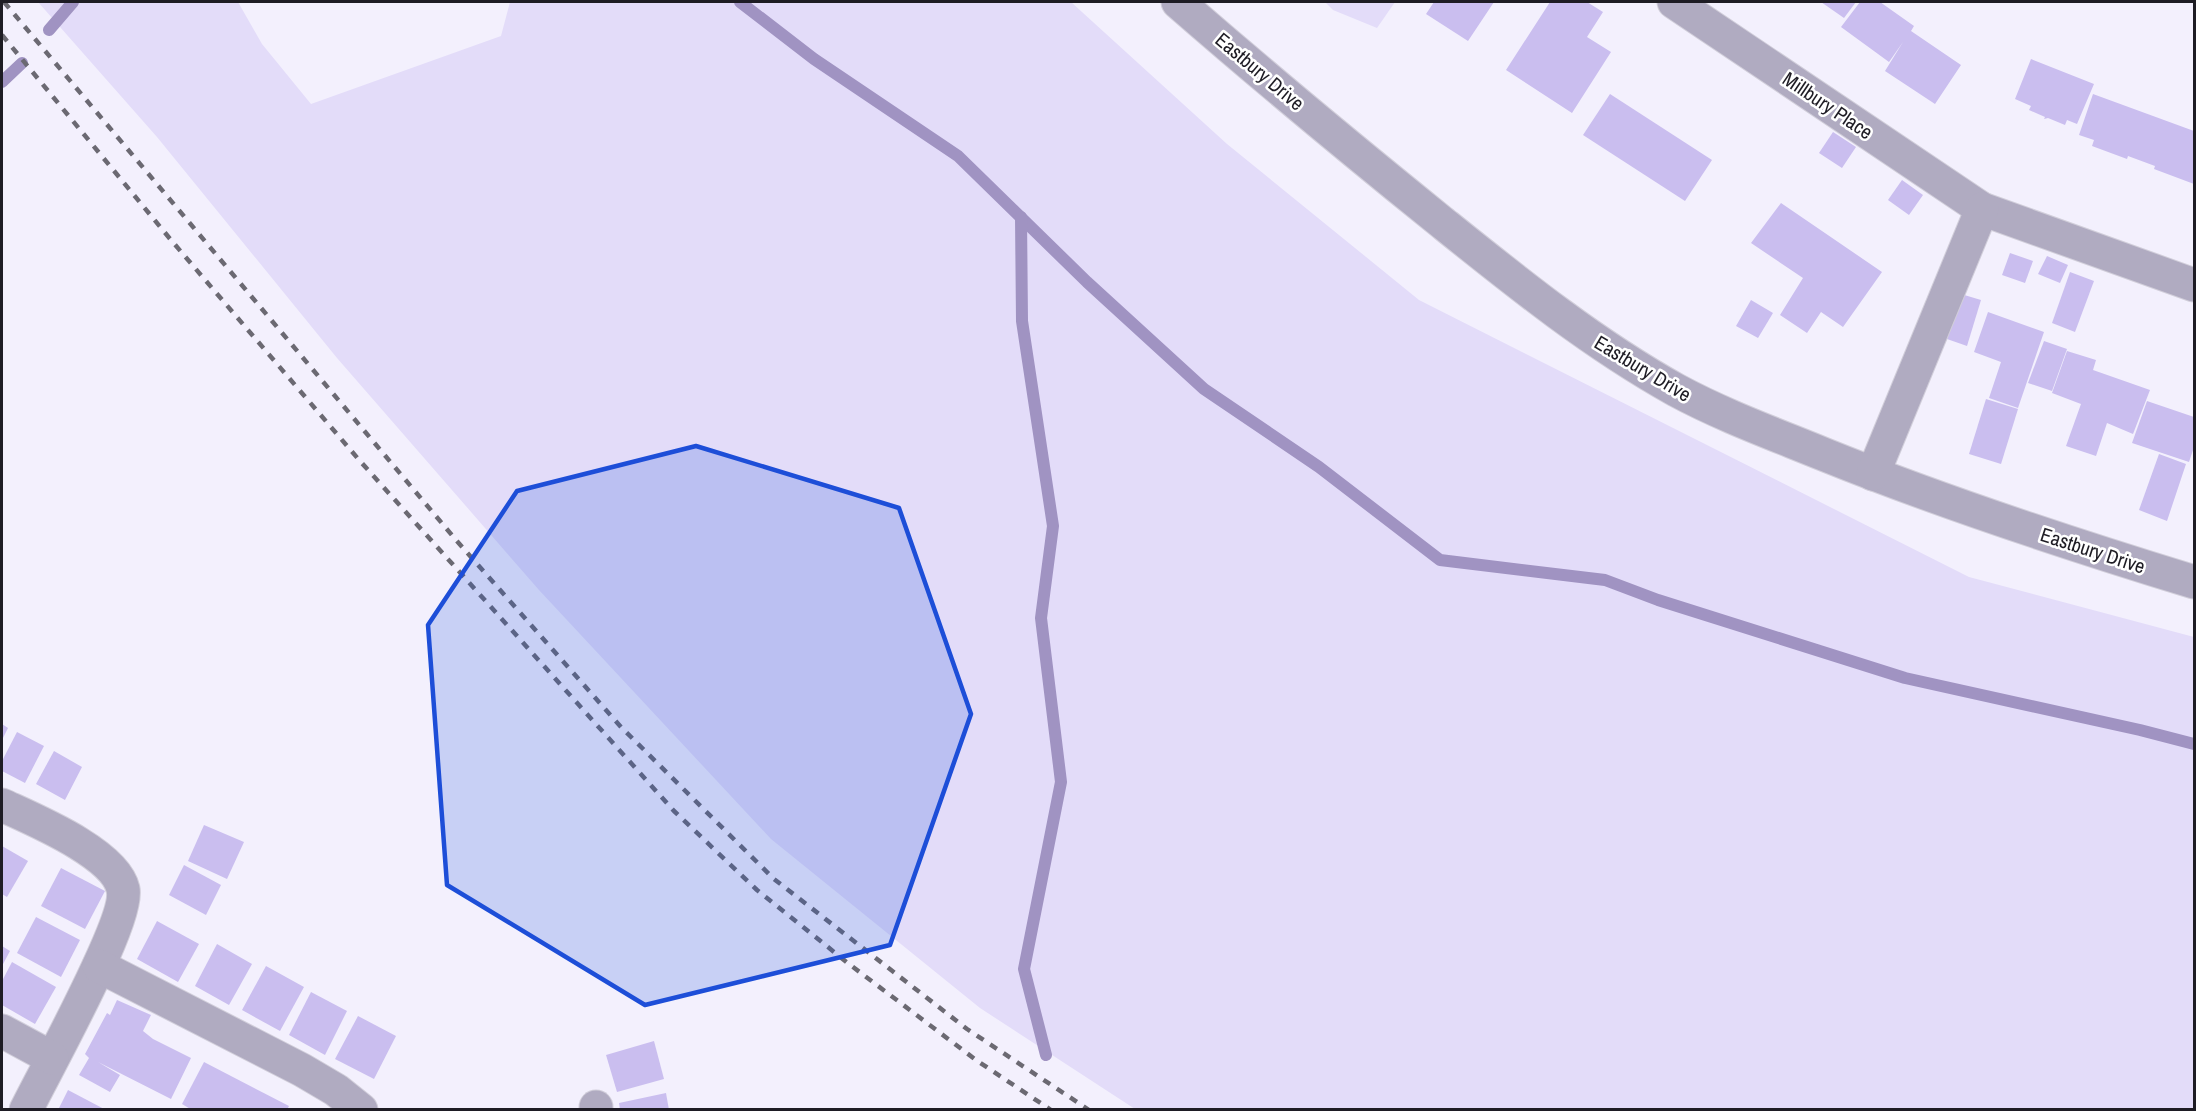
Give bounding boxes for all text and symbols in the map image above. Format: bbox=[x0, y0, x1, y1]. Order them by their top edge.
street label: Eastbury Drive bbox=[1210, 26, 1310, 116]
street label: Millbury Place bbox=[1778, 65, 1878, 145]
street label: Eastbury Drive bbox=[1590, 328, 1696, 408]
street label: Eastbury Drive bbox=[2037, 520, 2149, 580]

